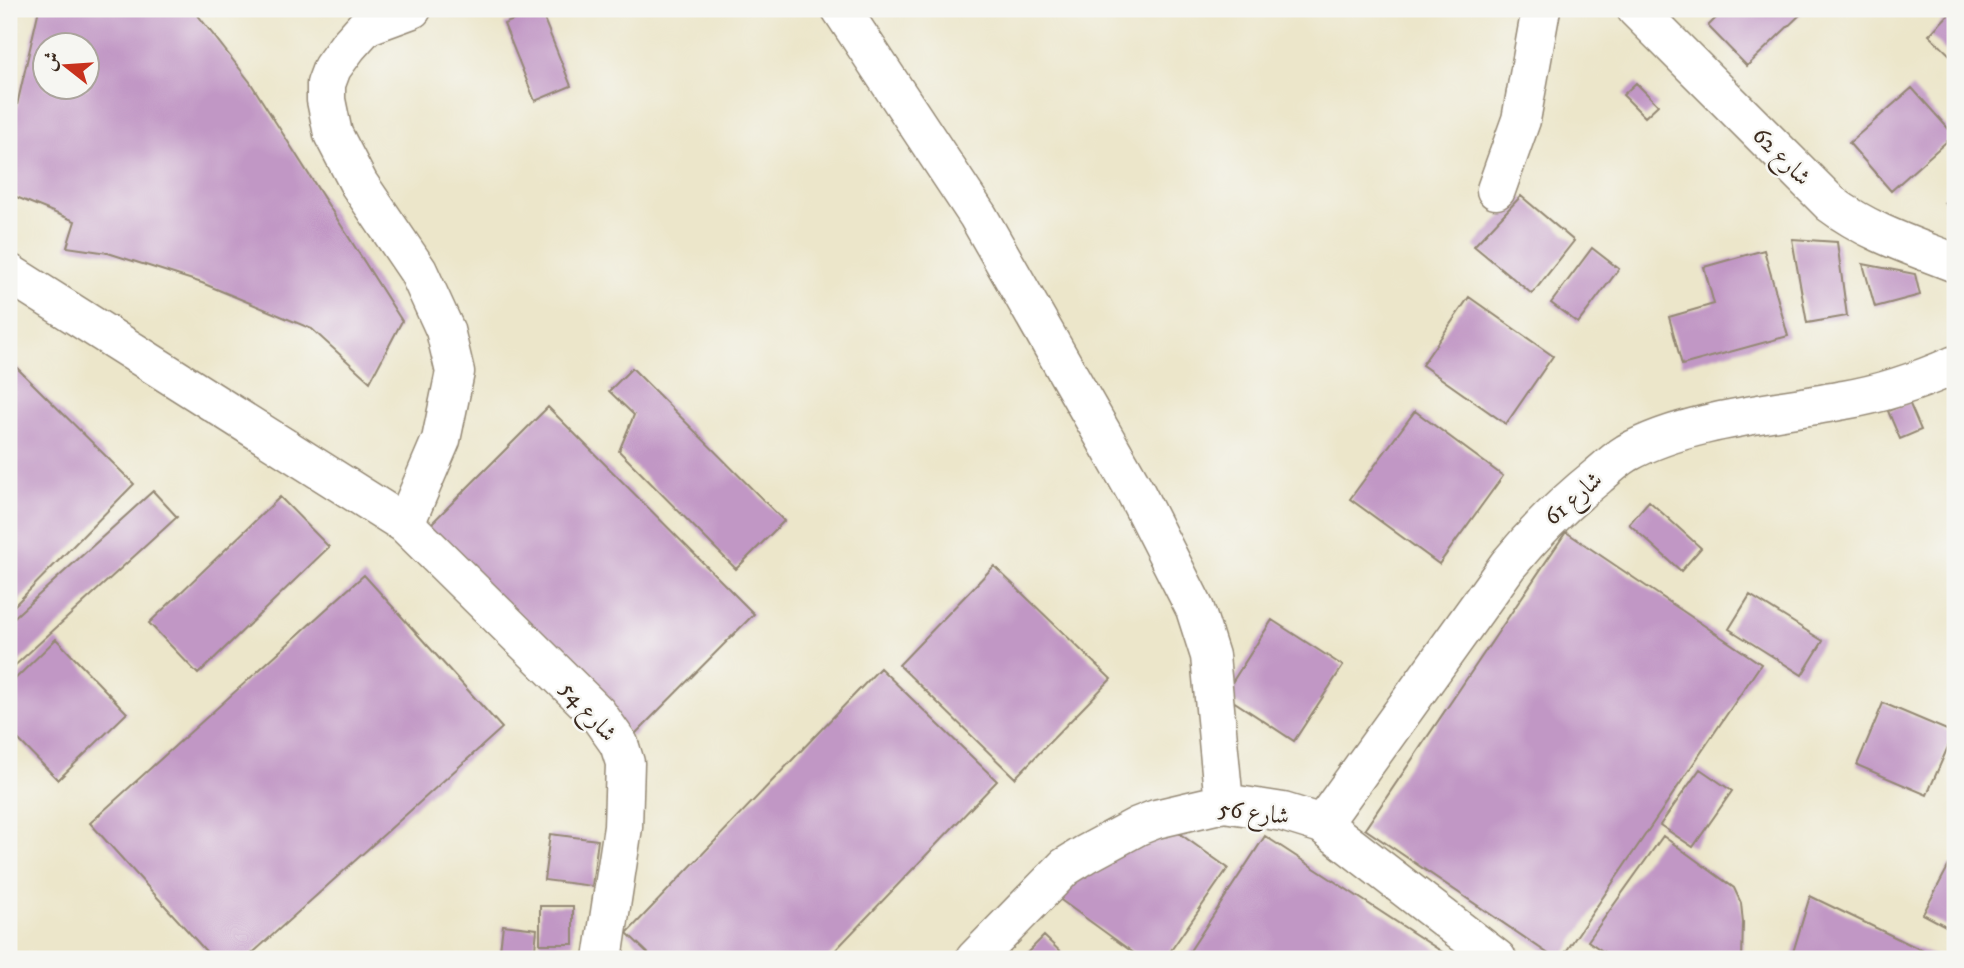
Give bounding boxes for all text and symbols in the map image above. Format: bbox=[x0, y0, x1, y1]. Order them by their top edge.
north arrow bbox=[32, 32, 102, 102]
text: ش bbox=[37, 49, 65, 74]
street label: شارع 62 bbox=[1743, 121, 1817, 195]
street label: شارع 61 bbox=[1538, 465, 1612, 535]
street label: شارع 54 bbox=[551, 675, 623, 751]
street label: شارع 56 bbox=[1216, 794, 1291, 836]

